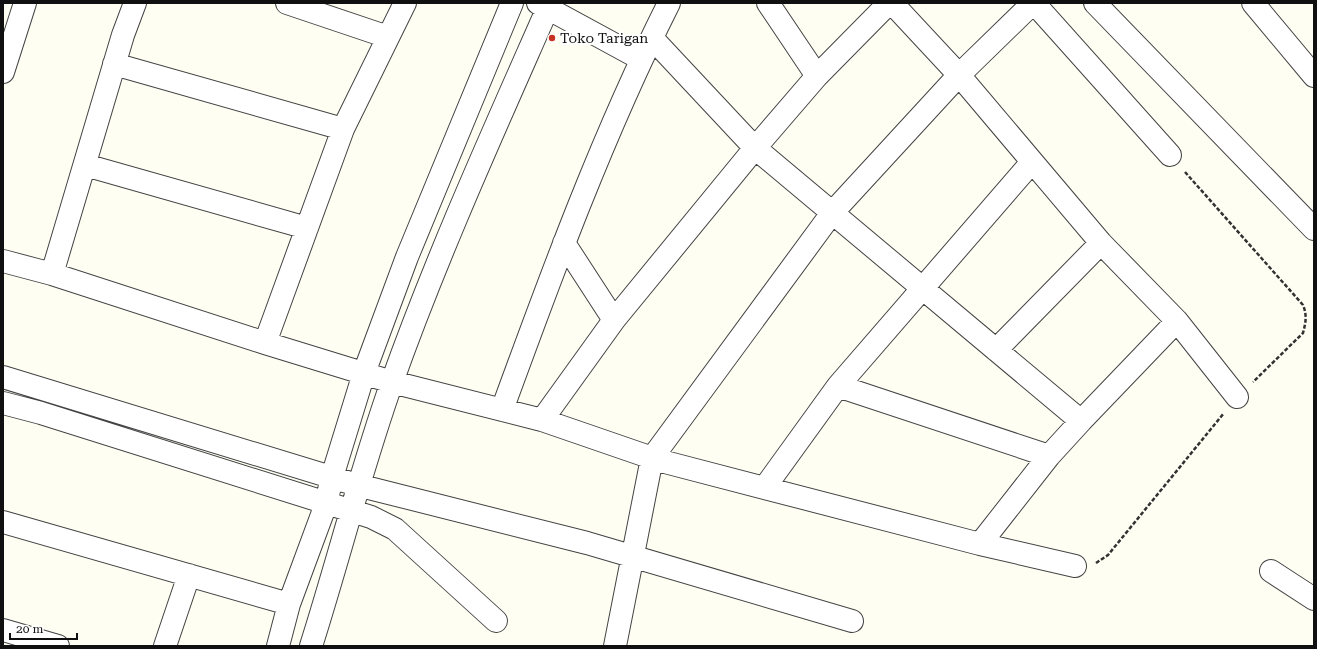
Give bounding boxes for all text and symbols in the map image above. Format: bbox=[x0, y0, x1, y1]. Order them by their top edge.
place label: Toko Tarigan bbox=[560, 30, 648, 46]
marker: Toko Tarigan bbox=[547, 33, 557, 43]
scale bar bbox=[10, 615, 77, 641]
text: 20 m bbox=[16, 622, 43, 636]

